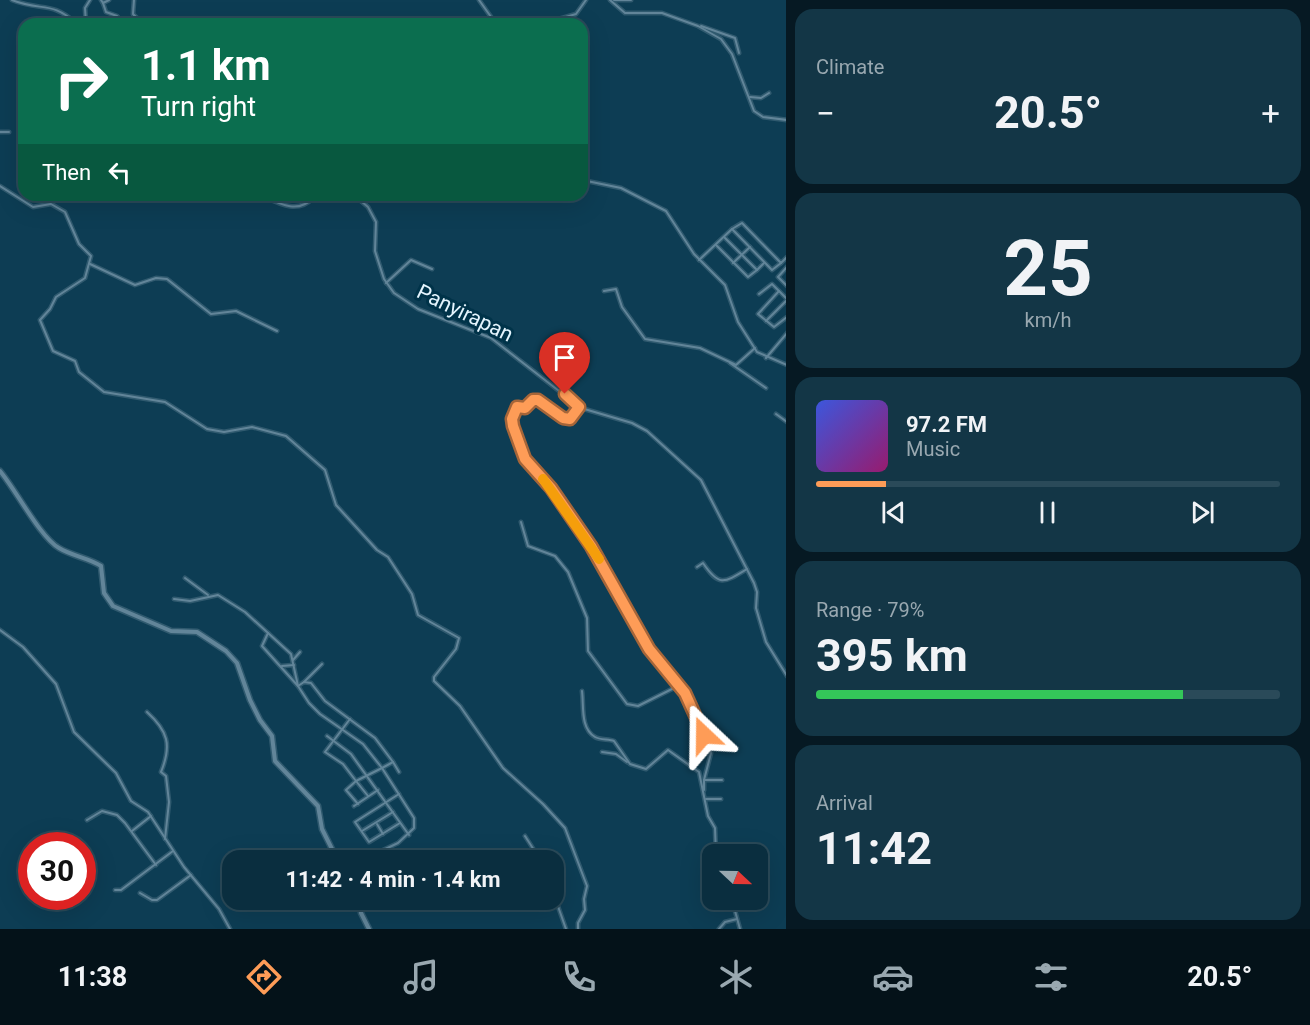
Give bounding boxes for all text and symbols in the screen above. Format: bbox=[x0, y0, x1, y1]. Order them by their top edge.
text: 1.1 km bbox=[141, 41, 271, 90]
icon: right bbox=[42, 42, 120, 120]
text: Climate bbox=[816, 55, 884, 79]
text: 20.5° bbox=[994, 86, 1102, 139]
text: Turn right bbox=[141, 91, 256, 123]
text: − bbox=[816, 94, 835, 133]
text: + bbox=[1261, 94, 1280, 133]
icon: left bbox=[103, 156, 136, 189]
text: Then bbox=[42, 160, 91, 185]
text: 25 bbox=[1003, 223, 1093, 314]
street label: Panyirapan bbox=[413, 279, 517, 347]
text: km/h bbox=[1025, 308, 1071, 332]
pin bbox=[539, 332, 590, 394]
icon: arrive bbox=[548, 341, 581, 374]
text: 97.2 FM bbox=[906, 412, 987, 437]
text: Music bbox=[906, 437, 960, 461]
icon: previous bbox=[877, 496, 910, 529]
icon: pause bbox=[1031, 496, 1064, 529]
icon: next bbox=[1186, 496, 1219, 529]
text: Range · 79% bbox=[816, 598, 924, 622]
text: 395 km bbox=[816, 629, 968, 682]
position arrow bbox=[672, 703, 736, 767]
text: Arrival bbox=[816, 791, 873, 815]
text: 11:42 bbox=[816, 822, 932, 875]
speed limit sign: 30 bbox=[18, 832, 96, 910]
north arrow bbox=[702, 844, 768, 910]
map controls bbox=[702, 844, 768, 910]
text: 11:42 · 4 min · 1.4 km bbox=[285, 867, 501, 892]
icon: directions bbox=[243, 956, 285, 998]
icon: music bbox=[400, 956, 442, 998]
icon: phone bbox=[558, 956, 600, 998]
icon: climate bbox=[715, 956, 757, 998]
icon: car bbox=[872, 956, 914, 998]
icon: filters bbox=[1030, 956, 1072, 998]
text: 11:38 bbox=[58, 961, 127, 993]
text: 20.5° bbox=[1187, 961, 1252, 993]

